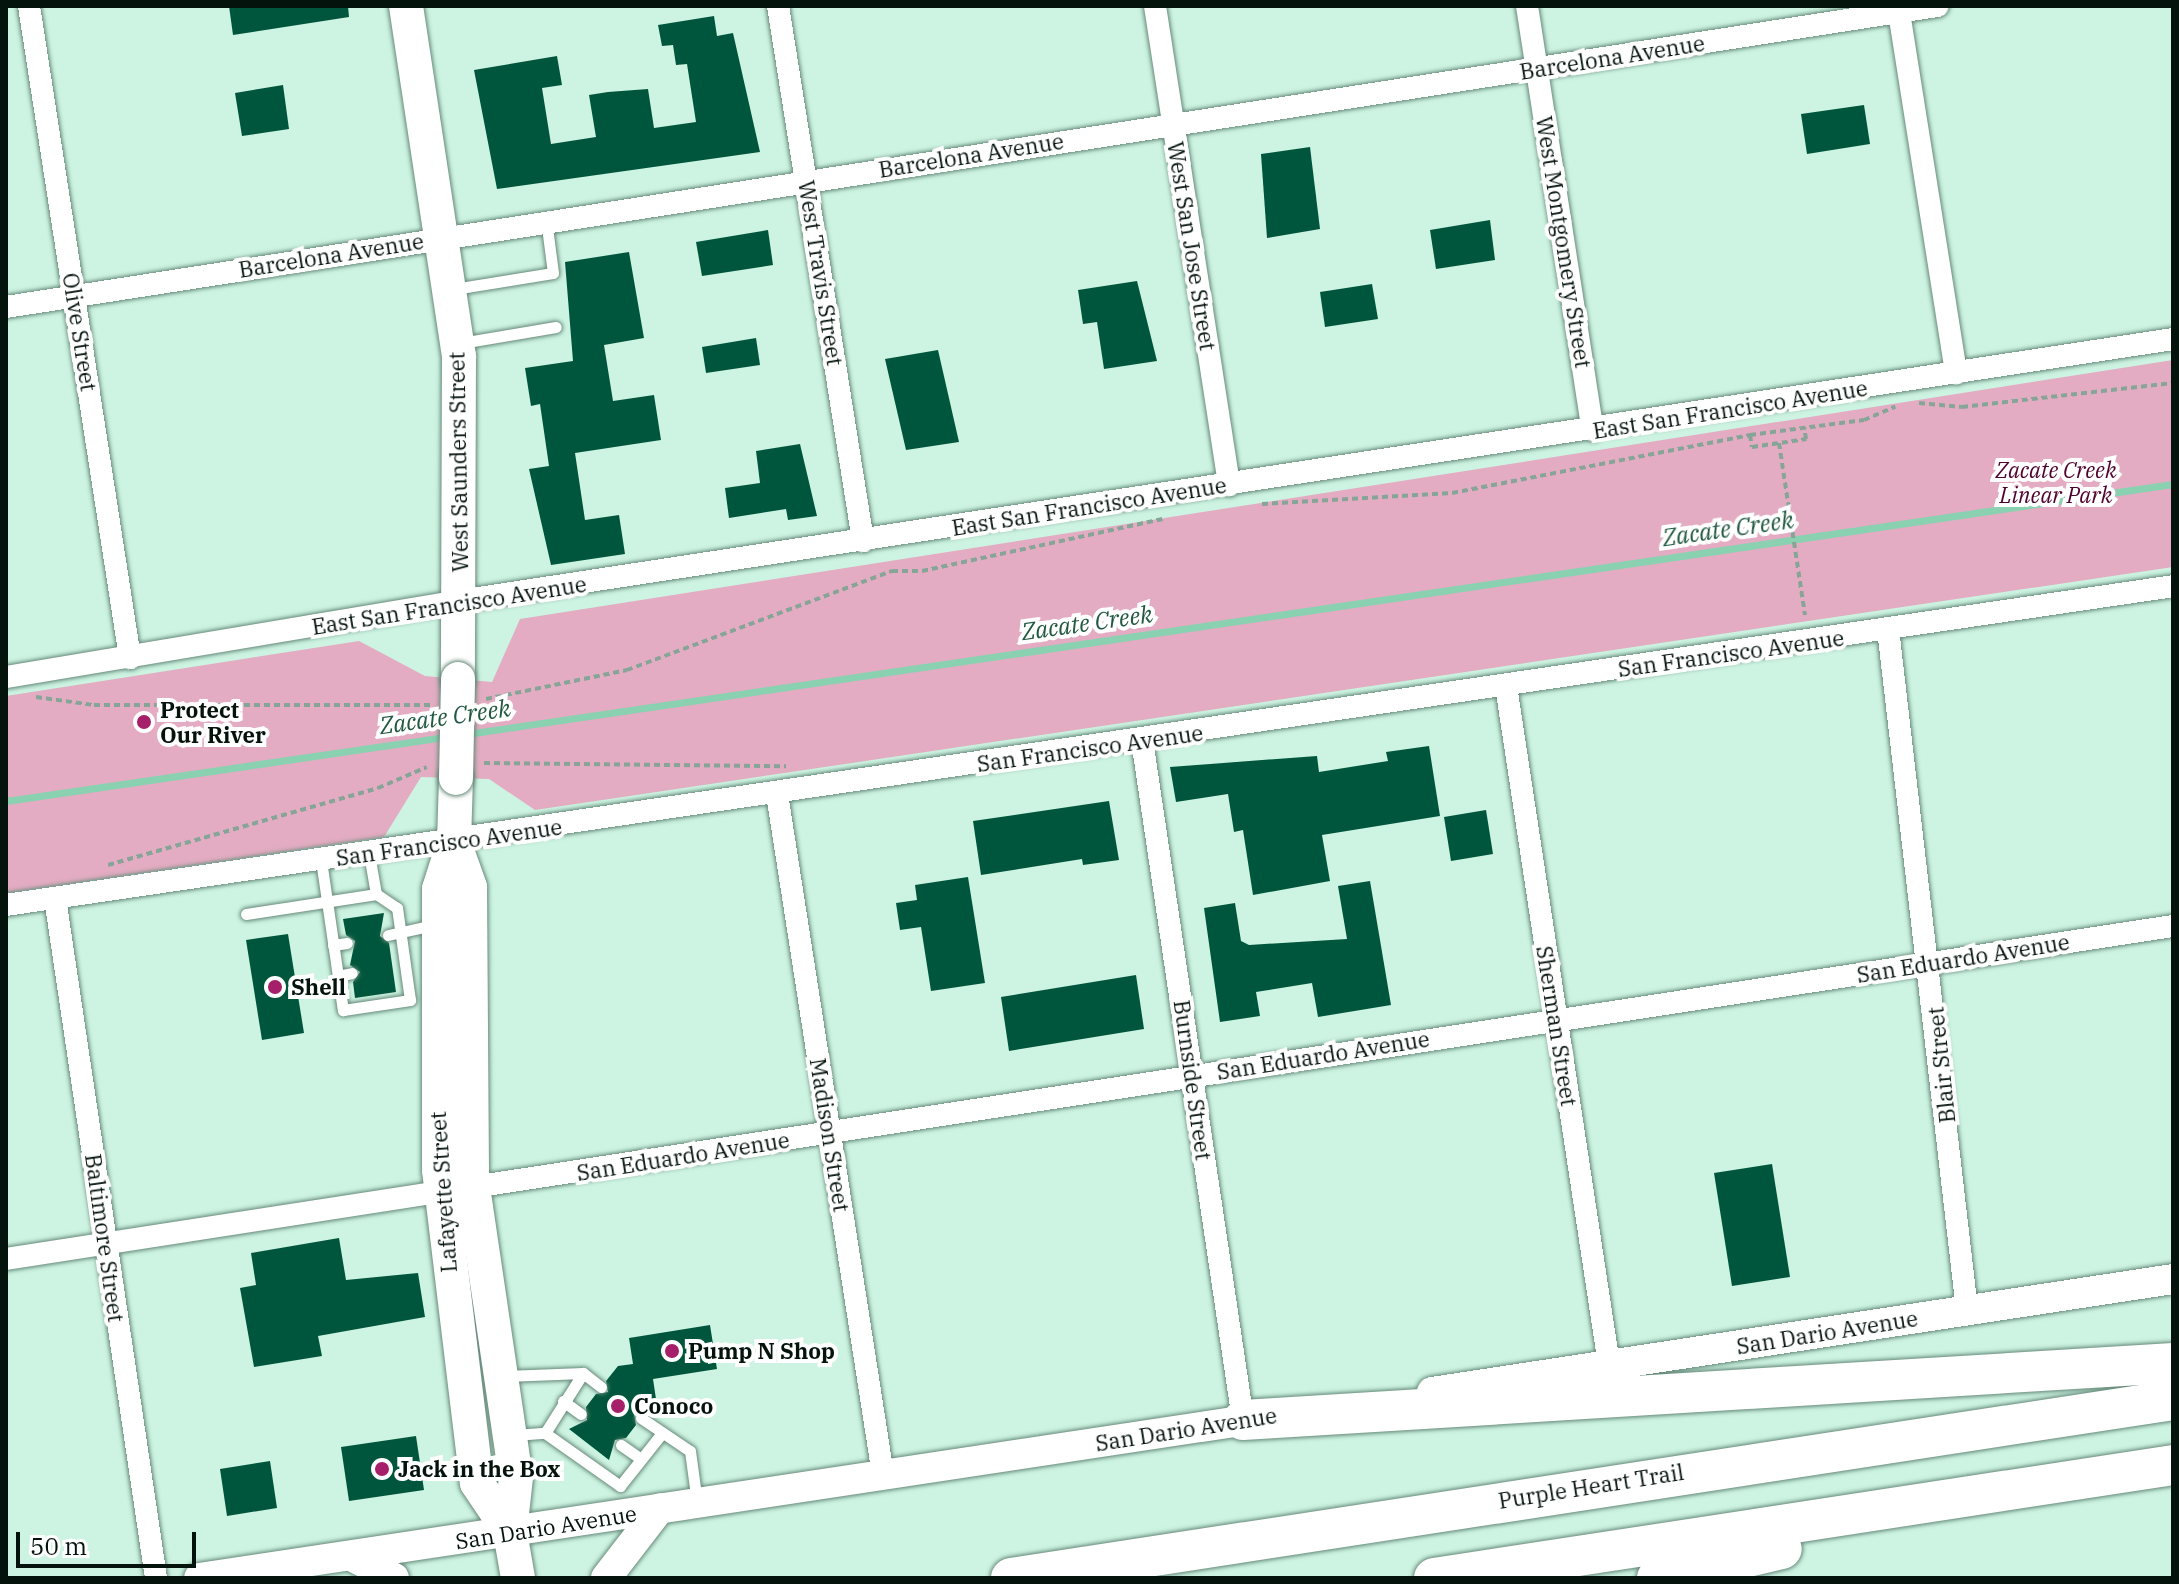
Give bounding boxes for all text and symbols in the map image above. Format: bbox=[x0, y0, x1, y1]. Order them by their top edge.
street label: Barcelona Avenue bbox=[1518, 29, 1706, 85]
street label: West Montgomery Street bbox=[1531, 114, 1597, 370]
street label: Barcelona Avenue bbox=[877, 127, 1065, 183]
street label: West San Jose Street bbox=[1162, 140, 1222, 352]
street label: West Travis Street bbox=[793, 178, 849, 368]
street label: Barcelona Avenue bbox=[237, 227, 425, 283]
street label: Olive Street bbox=[58, 271, 102, 393]
street label: West Saunders Street bbox=[443, 351, 473, 573]
street label: East San Francisco Avenue bbox=[1591, 374, 1869, 444]
park label: Zacate Creek Linear Park bbox=[1995, 456, 2117, 508]
street label: East San Francisco Avenue bbox=[950, 471, 1228, 541]
water label: Zacate Creek bbox=[1661, 506, 1795, 552]
street label: East San Francisco Avenue bbox=[310, 570, 588, 640]
water label: Zacate Creek bbox=[1020, 600, 1154, 646]
street label: San Francisco Avenue bbox=[1616, 624, 1846, 682]
water label: Zacate Creek bbox=[378, 694, 512, 740]
place label: Protect Our River bbox=[160, 696, 266, 748]
marker: Protect Our River bbox=[135, 713, 153, 731]
street label: San Francisco Avenue bbox=[975, 719, 1205, 777]
street label: San Francisco Avenue bbox=[334, 813, 564, 871]
street label: San Eduardo Avenue bbox=[1855, 928, 2071, 988]
street label: Sherman Street bbox=[1531, 944, 1583, 1108]
place label: Shell bbox=[291, 974, 346, 1000]
marker: Shell bbox=[266, 978, 284, 996]
street label: Burnside Street bbox=[1169, 998, 1217, 1162]
street label: Blair Street bbox=[1922, 1005, 1960, 1125]
street label: San Eduardo Avenue bbox=[1215, 1025, 1431, 1085]
street label: Madison Street bbox=[805, 1056, 855, 1214]
street label: Lafayette Street bbox=[424, 1110, 462, 1274]
street label: San Eduardo Avenue bbox=[575, 1126, 791, 1186]
street label: Baltimore Street bbox=[80, 1152, 130, 1324]
street label: San Dario Avenue bbox=[1734, 1305, 1920, 1359]
place label: Pump N Shop bbox=[688, 1338, 835, 1364]
marker: Pump N Shop bbox=[663, 1342, 681, 1360]
place label: Conoco bbox=[634, 1393, 713, 1419]
marker: Conoco bbox=[609, 1397, 627, 1415]
street label: San Dario Avenue bbox=[1093, 1402, 1279, 1456]
place label: Jack in the Box bbox=[398, 1456, 560, 1482]
street label: Purple Heart Trail bbox=[1496, 1458, 1686, 1514]
marker: Jack in the Box bbox=[373, 1460, 391, 1478]
street label: San Dario Avenue bbox=[453, 1500, 639, 1554]
scale bar bbox=[20, 1516, 200, 1566]
text: 50 m bbox=[30, 1530, 87, 1562]

